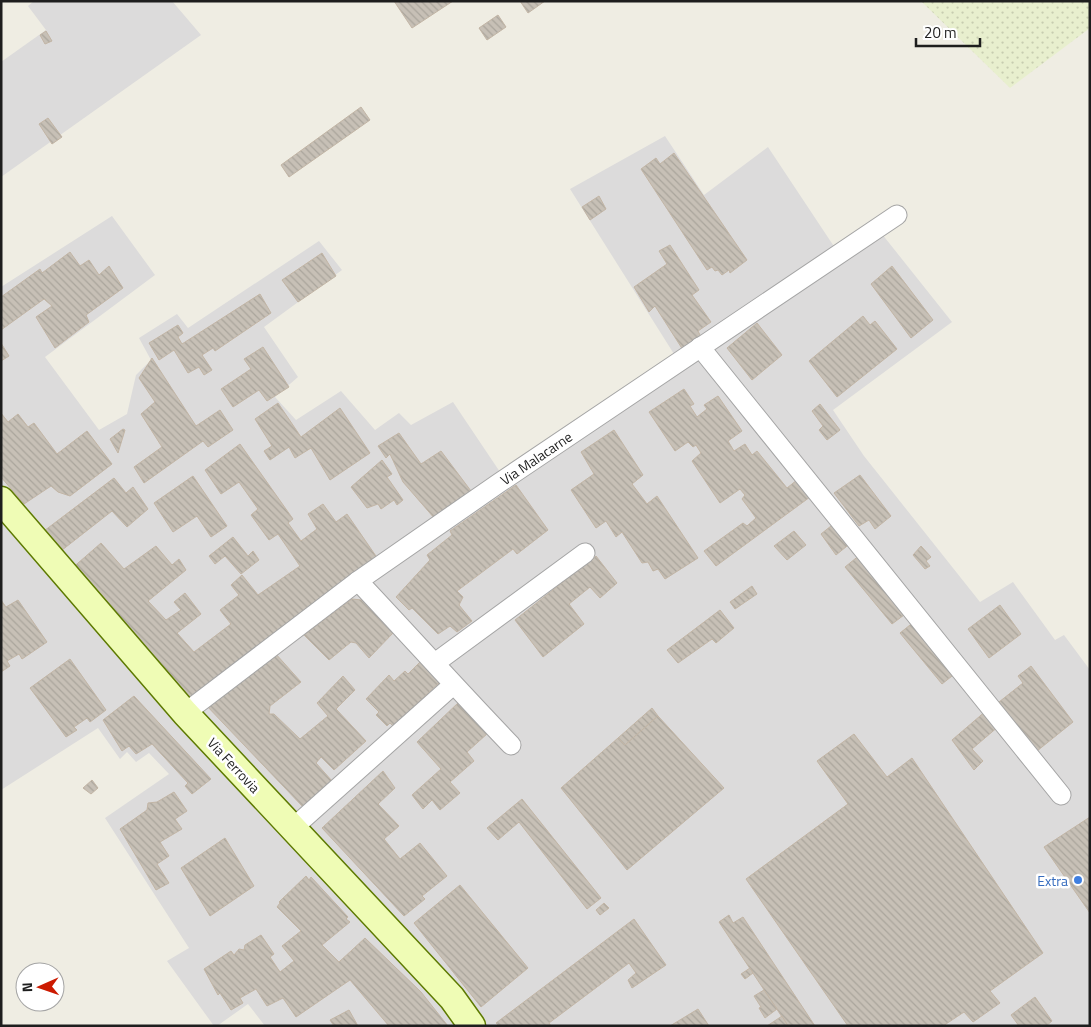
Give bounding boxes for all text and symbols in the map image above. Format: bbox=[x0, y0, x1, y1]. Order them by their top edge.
scale bar bbox=[916, 15, 980, 47]
text: 20 m bbox=[924, 21, 957, 44]
street label: Via Malacarne bbox=[496, 426, 576, 490]
street label: Via Ferrovia bbox=[203, 733, 265, 797]
place label: Extra bbox=[1037, 870, 1068, 891]
marker: Extra bbox=[1072, 874, 1084, 886]
north arrow bbox=[15, 962, 65, 1012]
text: N bbox=[16, 982, 37, 993]

